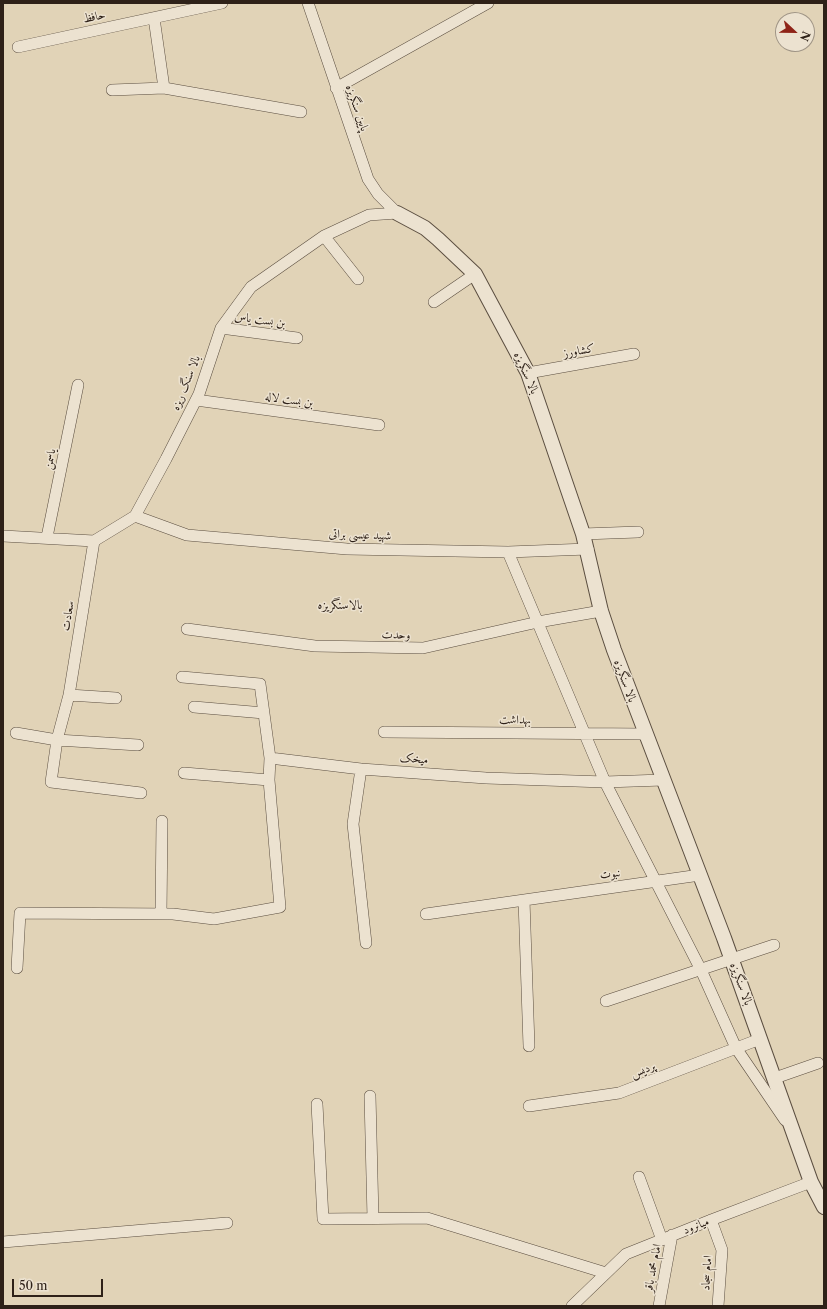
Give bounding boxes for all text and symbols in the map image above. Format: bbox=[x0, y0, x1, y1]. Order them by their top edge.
street label: حافظ bbox=[81, 8, 107, 26]
north arrow bbox=[775, 12, 815, 52]
text: N bbox=[797, 29, 813, 43]
street label: پایین سنگریزه bbox=[342, 83, 372, 133]
street label: بن بست یاس bbox=[234, 309, 286, 331]
street label: کشاورز bbox=[562, 341, 596, 361]
street label: بالا سنگریزه bbox=[510, 350, 542, 396]
street label: بالا سنگ ریزه bbox=[168, 353, 204, 413]
street label: بن بست لاله bbox=[264, 389, 314, 411]
street label: یاسمن bbox=[41, 447, 59, 471]
street label: شهید عیسی براتی bbox=[328, 527, 392, 543]
district label: بالاسنگریزه bbox=[318, 597, 362, 613]
street label: سعادت bbox=[59, 600, 77, 632]
street label: وحدت bbox=[381, 628, 411, 642]
street label: بالا سنگریزه bbox=[611, 658, 639, 704]
street label: بهداشت bbox=[499, 713, 531, 727]
street label: میخک bbox=[399, 751, 429, 767]
street label: نبوت bbox=[599, 865, 621, 883]
street label: بالا سنگریزه bbox=[727, 961, 755, 1007]
street label: پردیس bbox=[629, 1059, 657, 1081]
street label: میانرود bbox=[681, 1214, 711, 1238]
street label: امام محمد باقر bbox=[641, 1243, 665, 1293]
street label: امام سجاد bbox=[699, 1255, 715, 1291]
scale bar bbox=[14, 1271, 105, 1297]
text: 50 m bbox=[19, 1278, 48, 1293]

